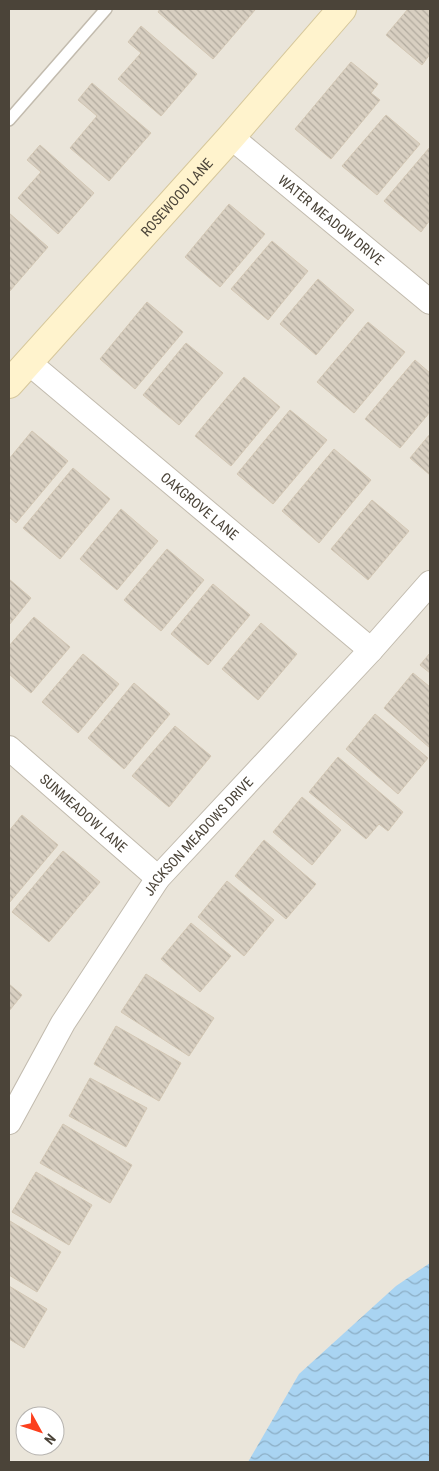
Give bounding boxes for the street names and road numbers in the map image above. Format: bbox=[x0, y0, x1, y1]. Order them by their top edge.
street label: ROSEWOOD LANE bbox=[138, 155, 216, 240]
street label: WATER MEADOW DRIVE bbox=[275, 172, 387, 268]
street label: OAKGROVE LANE bbox=[158, 469, 242, 543]
street label: SUNMEADOW LANE bbox=[37, 771, 130, 855]
street label: JACKSON MEADOWS DRIVE bbox=[141, 774, 256, 899]

